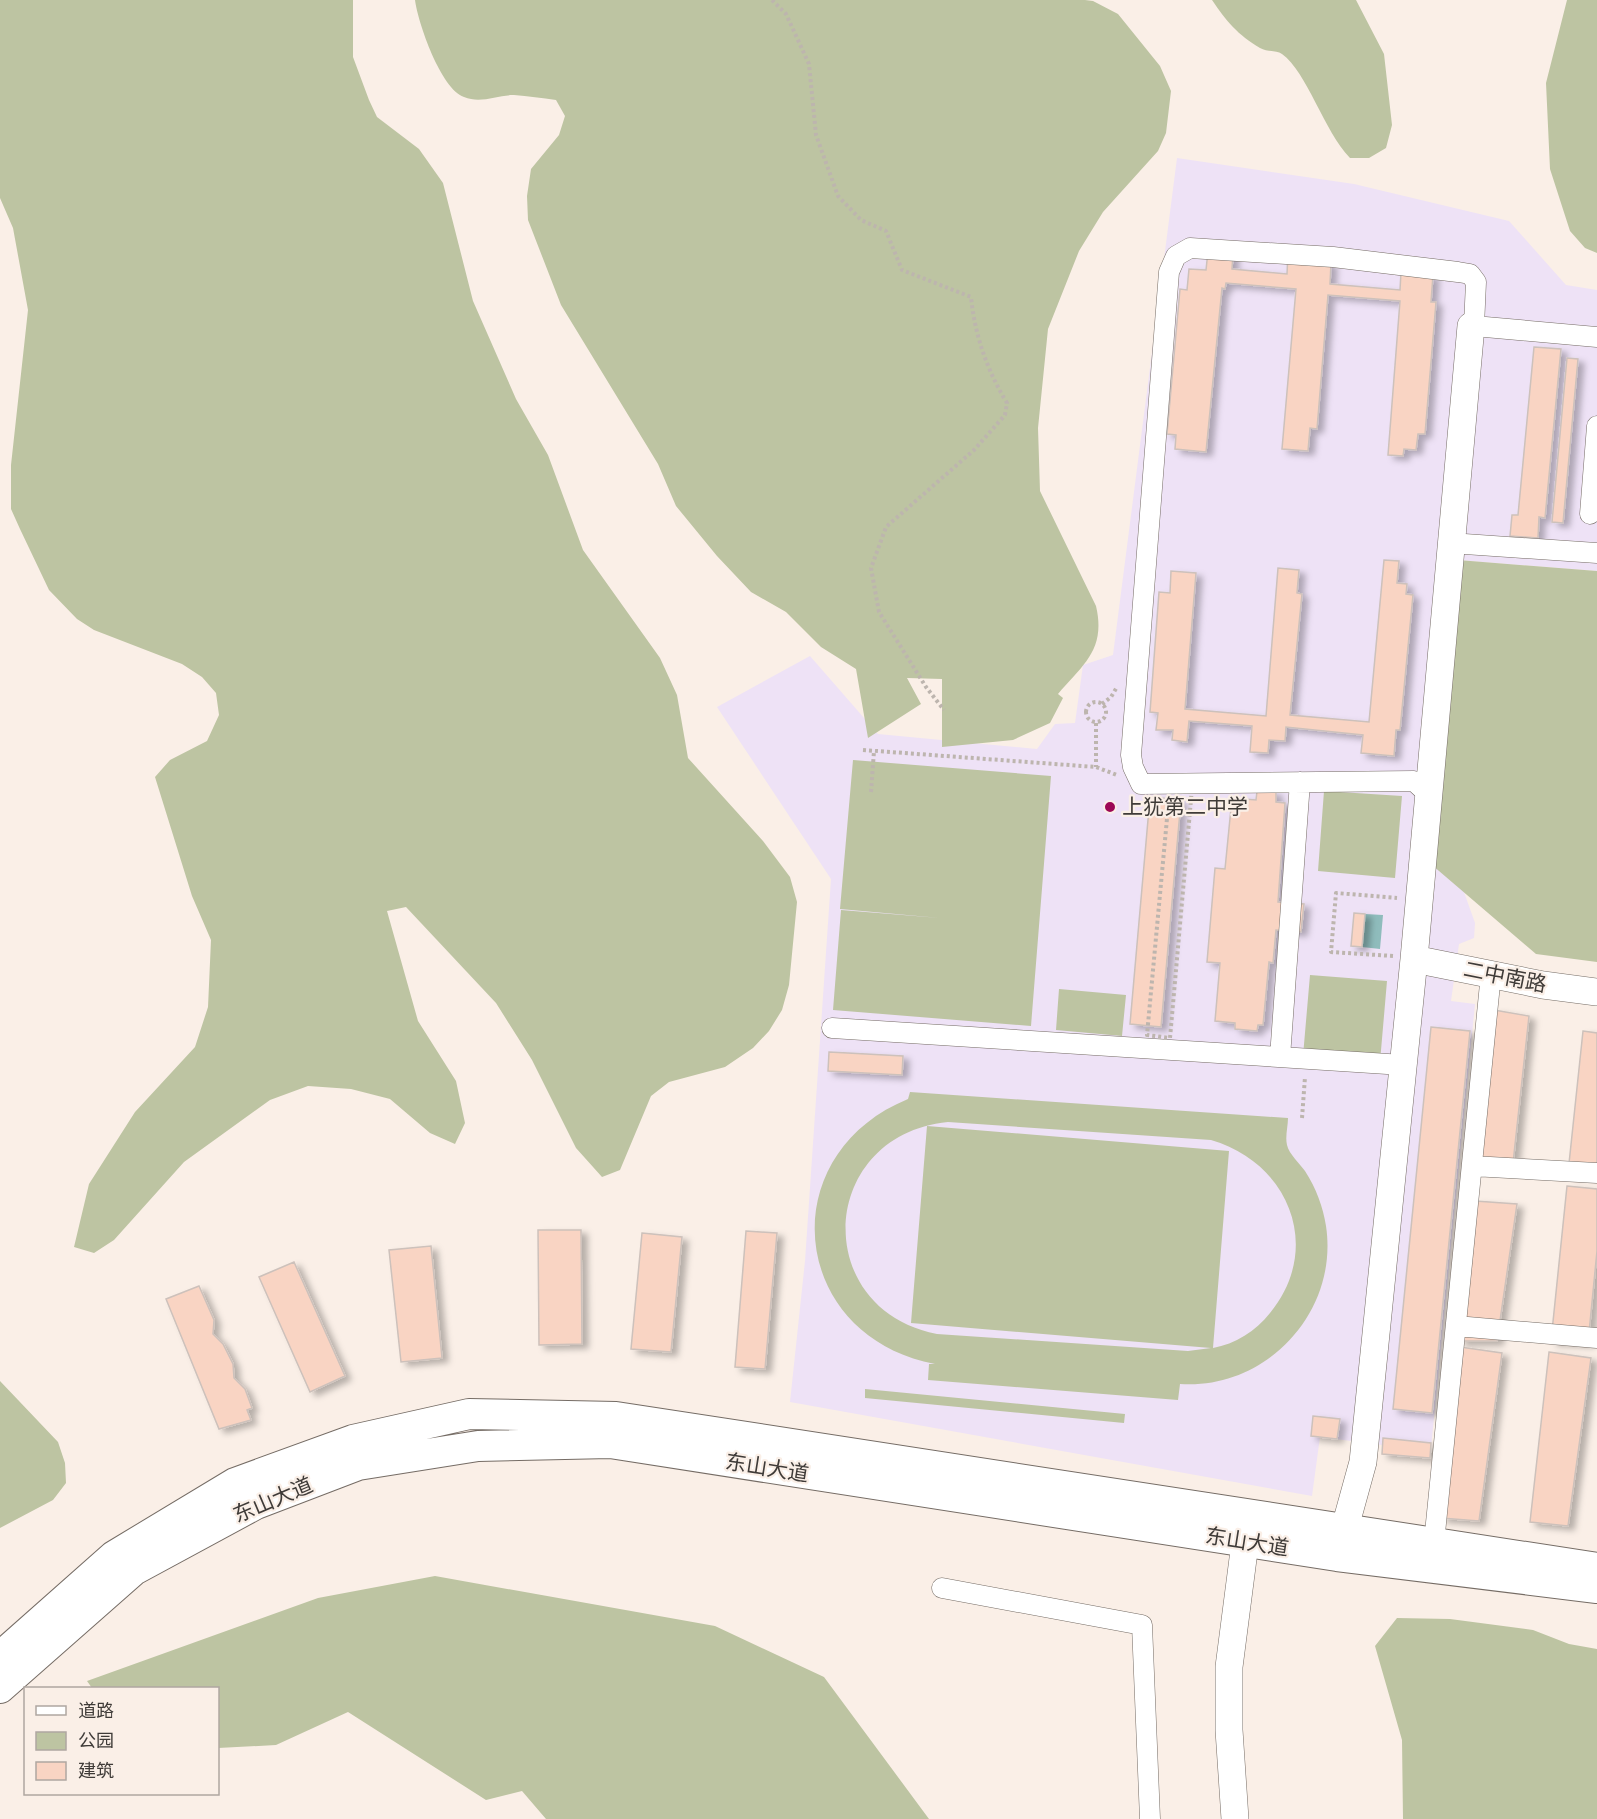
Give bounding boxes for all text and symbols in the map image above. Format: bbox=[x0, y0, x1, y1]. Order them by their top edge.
place label: 上犹第二中学 bbox=[1122, 794, 1248, 818]
marker: 上犹第二中学 bbox=[1103, 800, 1117, 814]
street label: 二中南路 bbox=[1462, 956, 1549, 996]
street label: 东山大道 bbox=[724, 1449, 811, 1485]
street label: 东山大道 bbox=[229, 1472, 316, 1527]
street label: 东山大道 bbox=[1204, 1523, 1291, 1559]
legend bbox=[24, 1687, 219, 1795]
text: 道路 bbox=[78, 1700, 114, 1720]
text: 公园 bbox=[78, 1730, 114, 1750]
text: 建筑 bbox=[78, 1760, 114, 1780]

